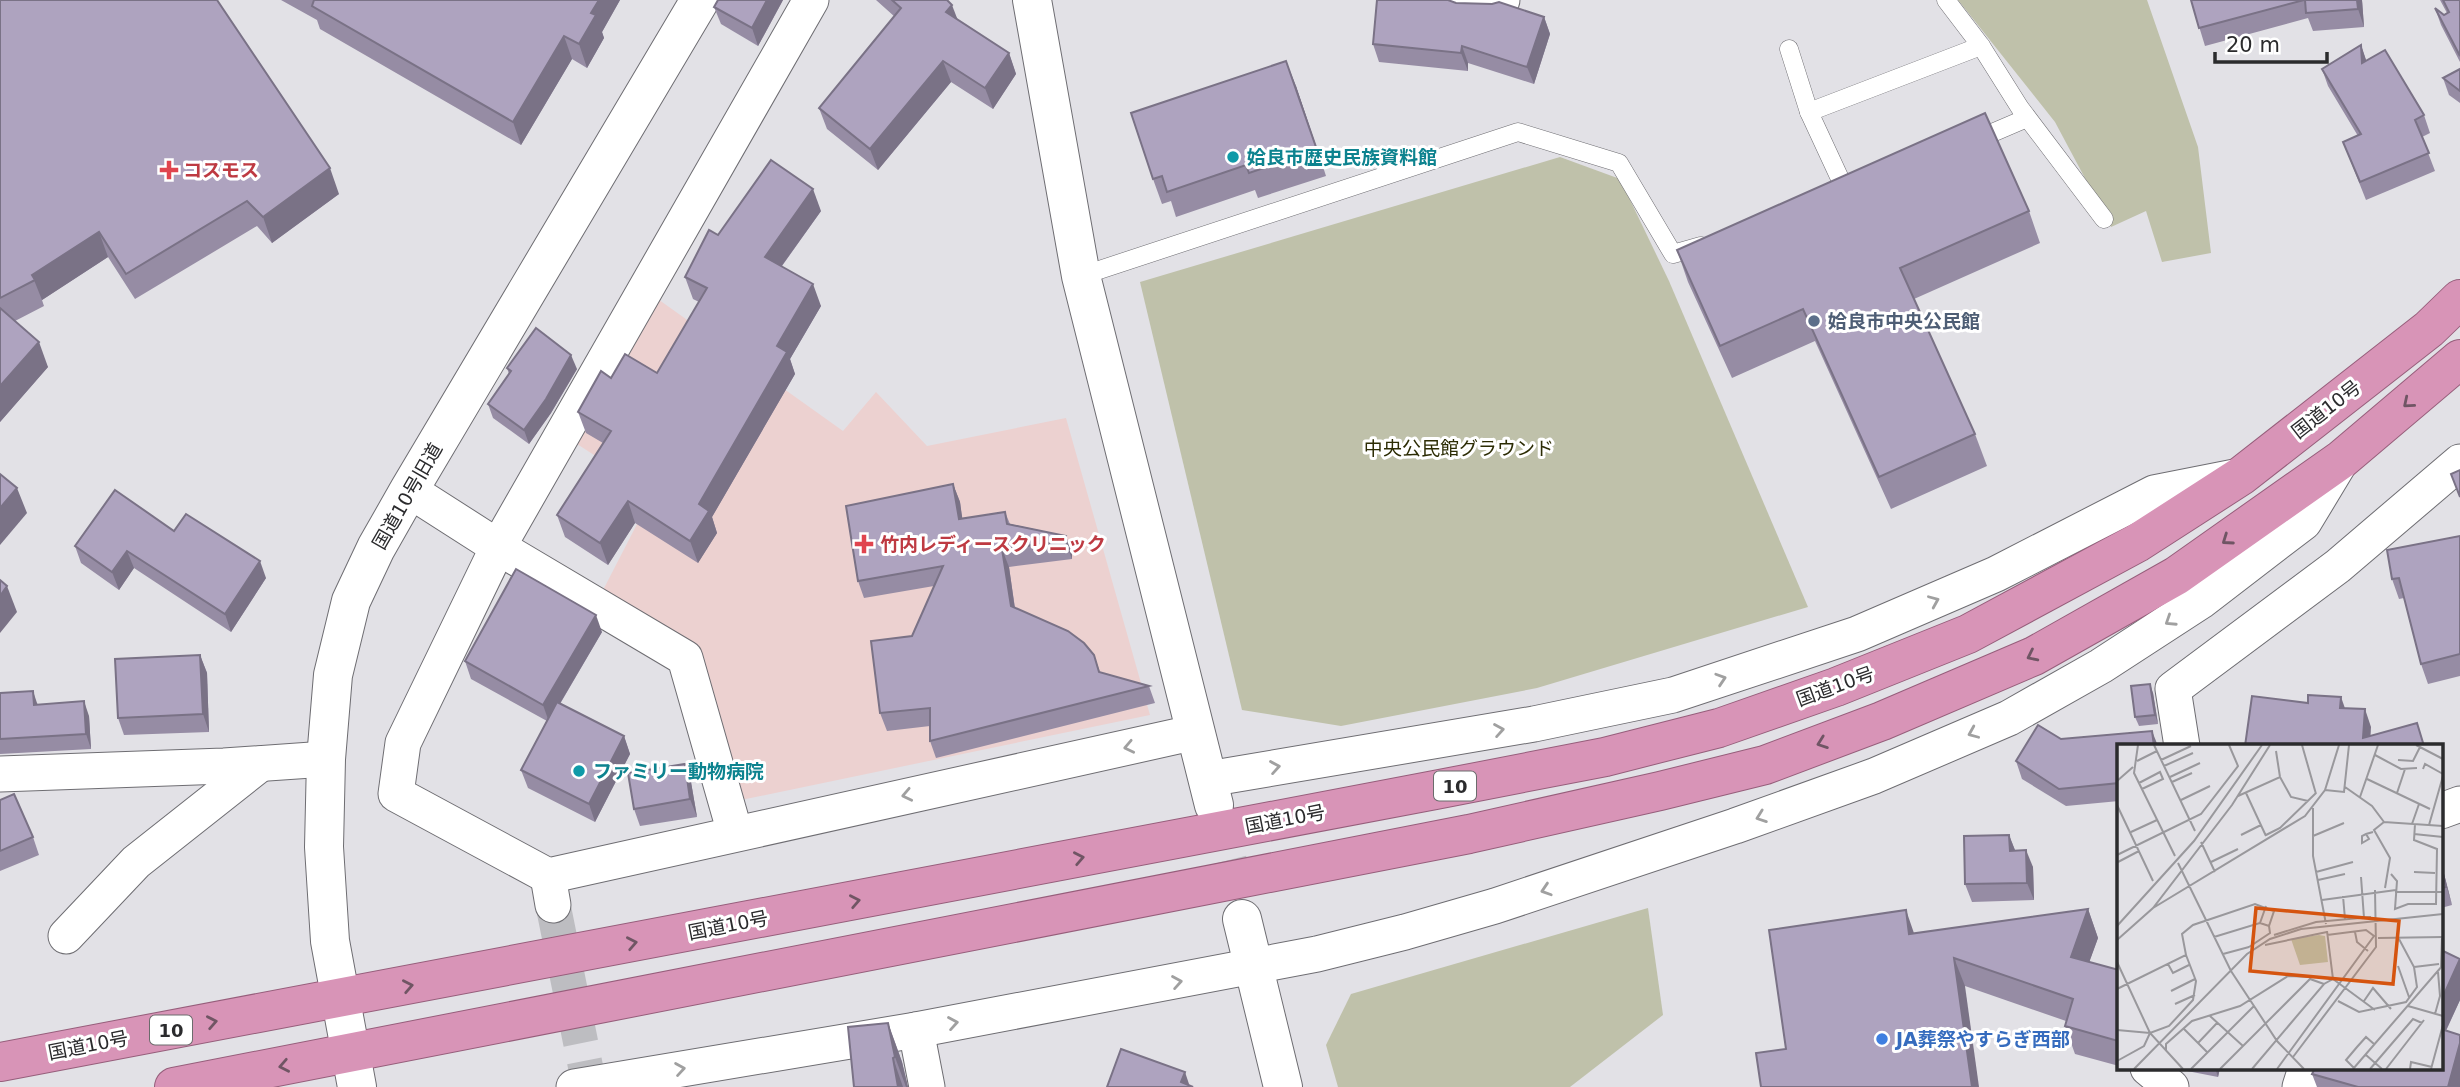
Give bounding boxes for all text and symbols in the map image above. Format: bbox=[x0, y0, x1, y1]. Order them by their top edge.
scale bar bbox=[2215, 21, 2327, 65]
text: 20 m bbox=[2226, 33, 2280, 57]
place label: 姶良市歴史民族資料館 bbox=[1247, 146, 1437, 168]
marker: 姶良市歴史民族資料館 bbox=[1225, 149, 1241, 165]
place label: コスモス bbox=[183, 159, 259, 181]
marker: コスモス bbox=[161, 162, 177, 178]
place label: 姶良市中央公民館 bbox=[1828, 310, 1980, 332]
marker: 姶良市中央公民館 bbox=[1806, 313, 1822, 329]
street label: 国道10号 bbox=[2287, 375, 2365, 443]
one-way arrow bbox=[2403, 395, 2416, 407]
park label: 中央公民館グラウンド bbox=[1364, 437, 1554, 459]
street label: 国道10号旧道 bbox=[368, 439, 446, 553]
one-way arrow bbox=[2222, 532, 2235, 544]
place label: 竹内レディースクリニック bbox=[880, 533, 1106, 555]
marker: 竹内レディースクリニック bbox=[854, 534, 874, 554]
one-way arrow bbox=[1927, 595, 1939, 609]
one-way arrow bbox=[2165, 613, 2178, 626]
one-way arrow bbox=[2027, 648, 2039, 662]
street label: 国道10号 bbox=[1793, 662, 1877, 710]
one-way arrow bbox=[1714, 673, 1726, 687]
one-way arrow bbox=[1493, 723, 1505, 738]
one-way arrow bbox=[1968, 725, 1980, 739]
one-way arrow bbox=[1816, 735, 1828, 749]
one-way arrow bbox=[1123, 739, 1135, 753]
inset map bbox=[2117, 744, 2442, 1070]
place label: ファミリー動物病院 bbox=[593, 760, 764, 782]
one-way arrow bbox=[1269, 760, 1281, 775]
marker: ファミリー動物病院 bbox=[571, 763, 587, 779]
road number: 10 bbox=[1434, 772, 1476, 800]
one-way arrow bbox=[901, 787, 913, 802]
street label: 国道10号 bbox=[1243, 800, 1327, 838]
one-way arrow bbox=[1756, 809, 1768, 823]
one-way arrow bbox=[1073, 851, 1085, 866]
one-way arrow bbox=[1540, 881, 1552, 896]
one-way arrow bbox=[849, 894, 861, 909]
street label: 国道10号 bbox=[686, 906, 770, 944]
one-way arrow bbox=[626, 936, 638, 951]
one-way arrow bbox=[1170, 975, 1182, 990]
one-way arrow bbox=[402, 979, 414, 994]
road number: 10 bbox=[150, 1015, 192, 1044]
one-way arrow bbox=[206, 1015, 218, 1030]
one-way arrow bbox=[947, 1016, 959, 1031]
street label: 国道10号 bbox=[46, 1026, 130, 1064]
place label: JA葬祭やすらぎ西部 bbox=[1894, 1028, 2070, 1050]
marker: JA葬祭やすらぎ西部 bbox=[1874, 1031, 1890, 1047]
one-way arrow bbox=[278, 1057, 290, 1072]
one-way arrow bbox=[674, 1062, 686, 1077]

